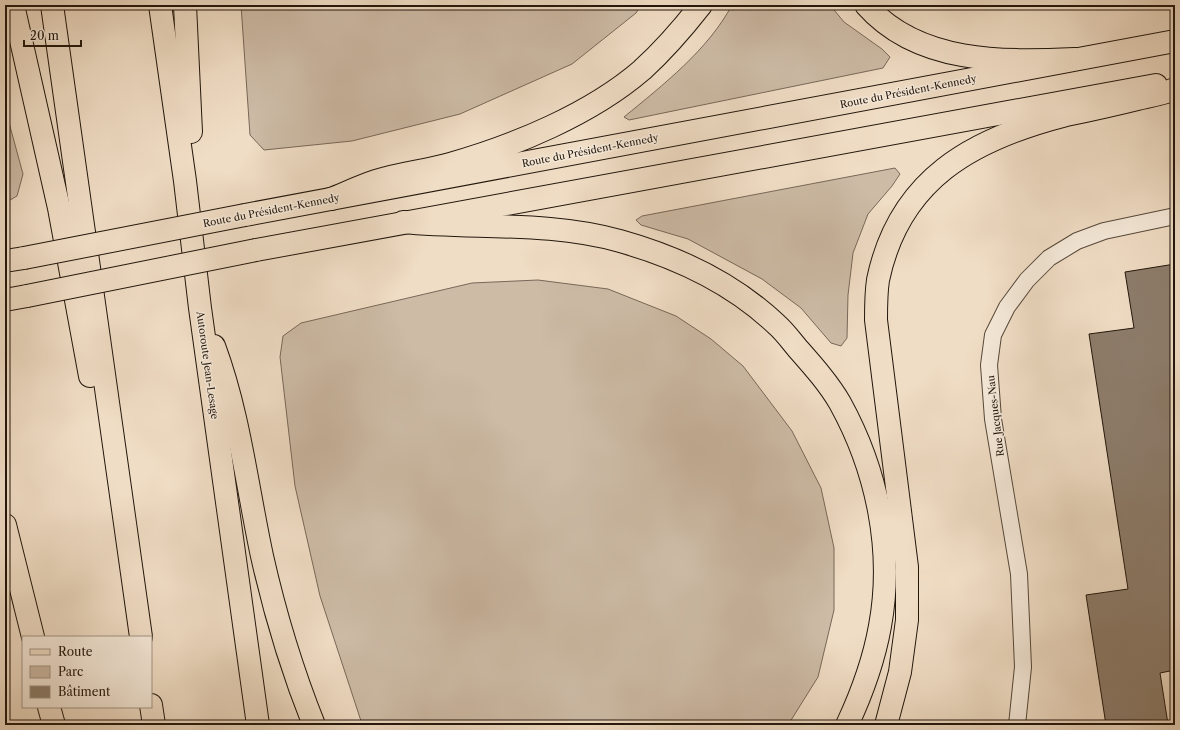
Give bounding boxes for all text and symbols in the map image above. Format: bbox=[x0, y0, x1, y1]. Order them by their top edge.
scale bar bbox=[24, 22, 81, 48]
text: 20 m bbox=[30, 28, 59, 43]
street label: Route du Président-Kennedy bbox=[839, 72, 978, 111]
street label: Route du Président-Kennedy bbox=[521, 131, 660, 170]
street label: Route du Président-Kennedy bbox=[202, 191, 341, 230]
street label: Autoroute Jean-Lesage bbox=[193, 309, 222, 420]
street label: Rue Jacques-Nau bbox=[984, 375, 1007, 457]
legend bbox=[22, 636, 152, 708]
text: Route bbox=[58, 644, 93, 659]
text: Parc bbox=[58, 664, 83, 679]
text: Bâtiment bbox=[58, 684, 111, 699]

